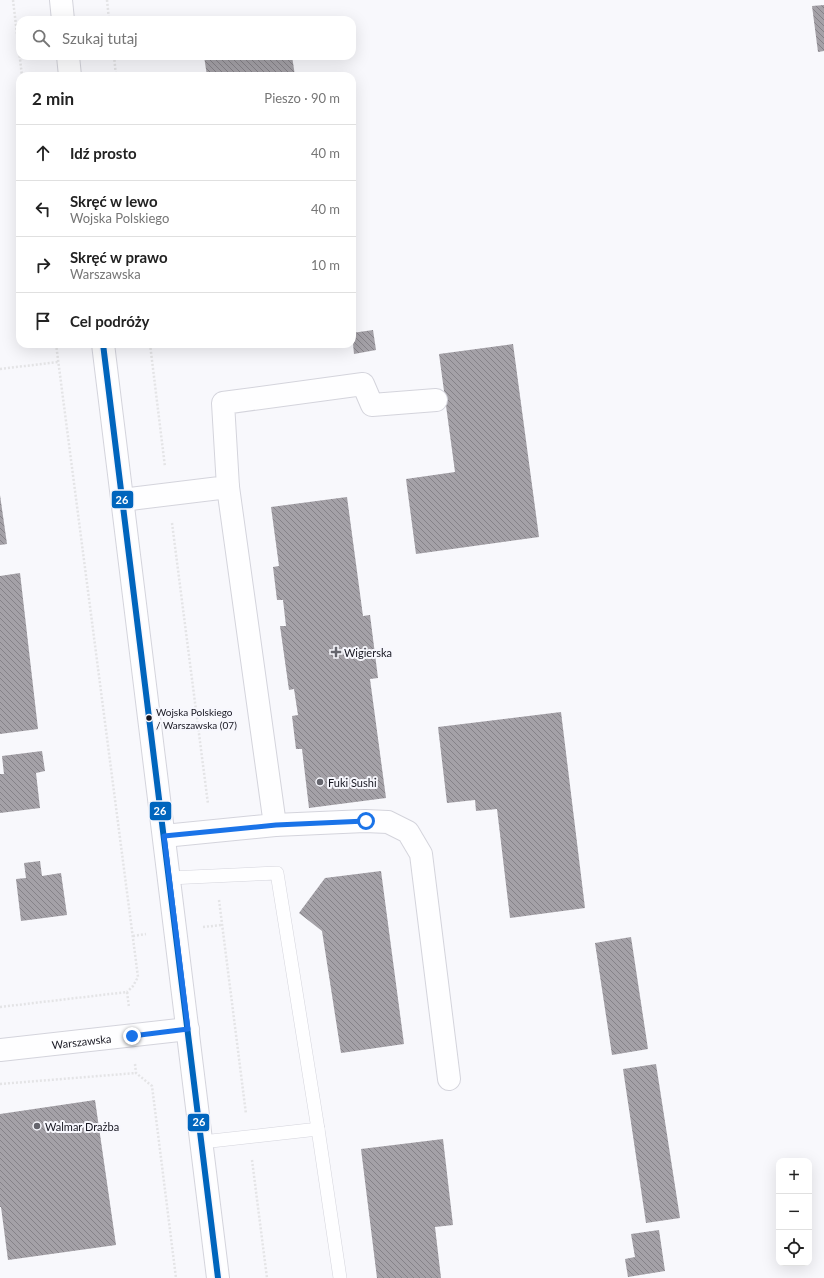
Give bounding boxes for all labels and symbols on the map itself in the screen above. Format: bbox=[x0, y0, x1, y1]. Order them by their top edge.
line badge: 26 bbox=[111, 490, 134, 509]
text: 26 bbox=[116, 493, 129, 506]
place label: Wigierska bbox=[344, 646, 392, 659]
marker: Wigierska bbox=[331, 647, 341, 657]
place label: Wojska Polskiego / Warszawska (07) bbox=[156, 706, 237, 731]
marker: Wojska Polskiego / Warszawska (07) bbox=[144, 713, 154, 723]
place label: Fuki Sushi bbox=[328, 776, 377, 789]
marker: Fuki Sushi bbox=[315, 777, 325, 787]
line badge: 26 bbox=[149, 801, 172, 821]
text: 26 bbox=[154, 804, 167, 817]
route start bbox=[357, 812, 375, 830]
route end bbox=[123, 1027, 141, 1045]
street label: Warszawska bbox=[51, 1031, 112, 1051]
line badge: 26 bbox=[187, 1113, 210, 1132]
text: 26 bbox=[193, 1115, 206, 1128]
place label: Walmar Drażba bbox=[45, 1120, 119, 1133]
marker: Walmar Drażba bbox=[32, 1121, 42, 1131]

